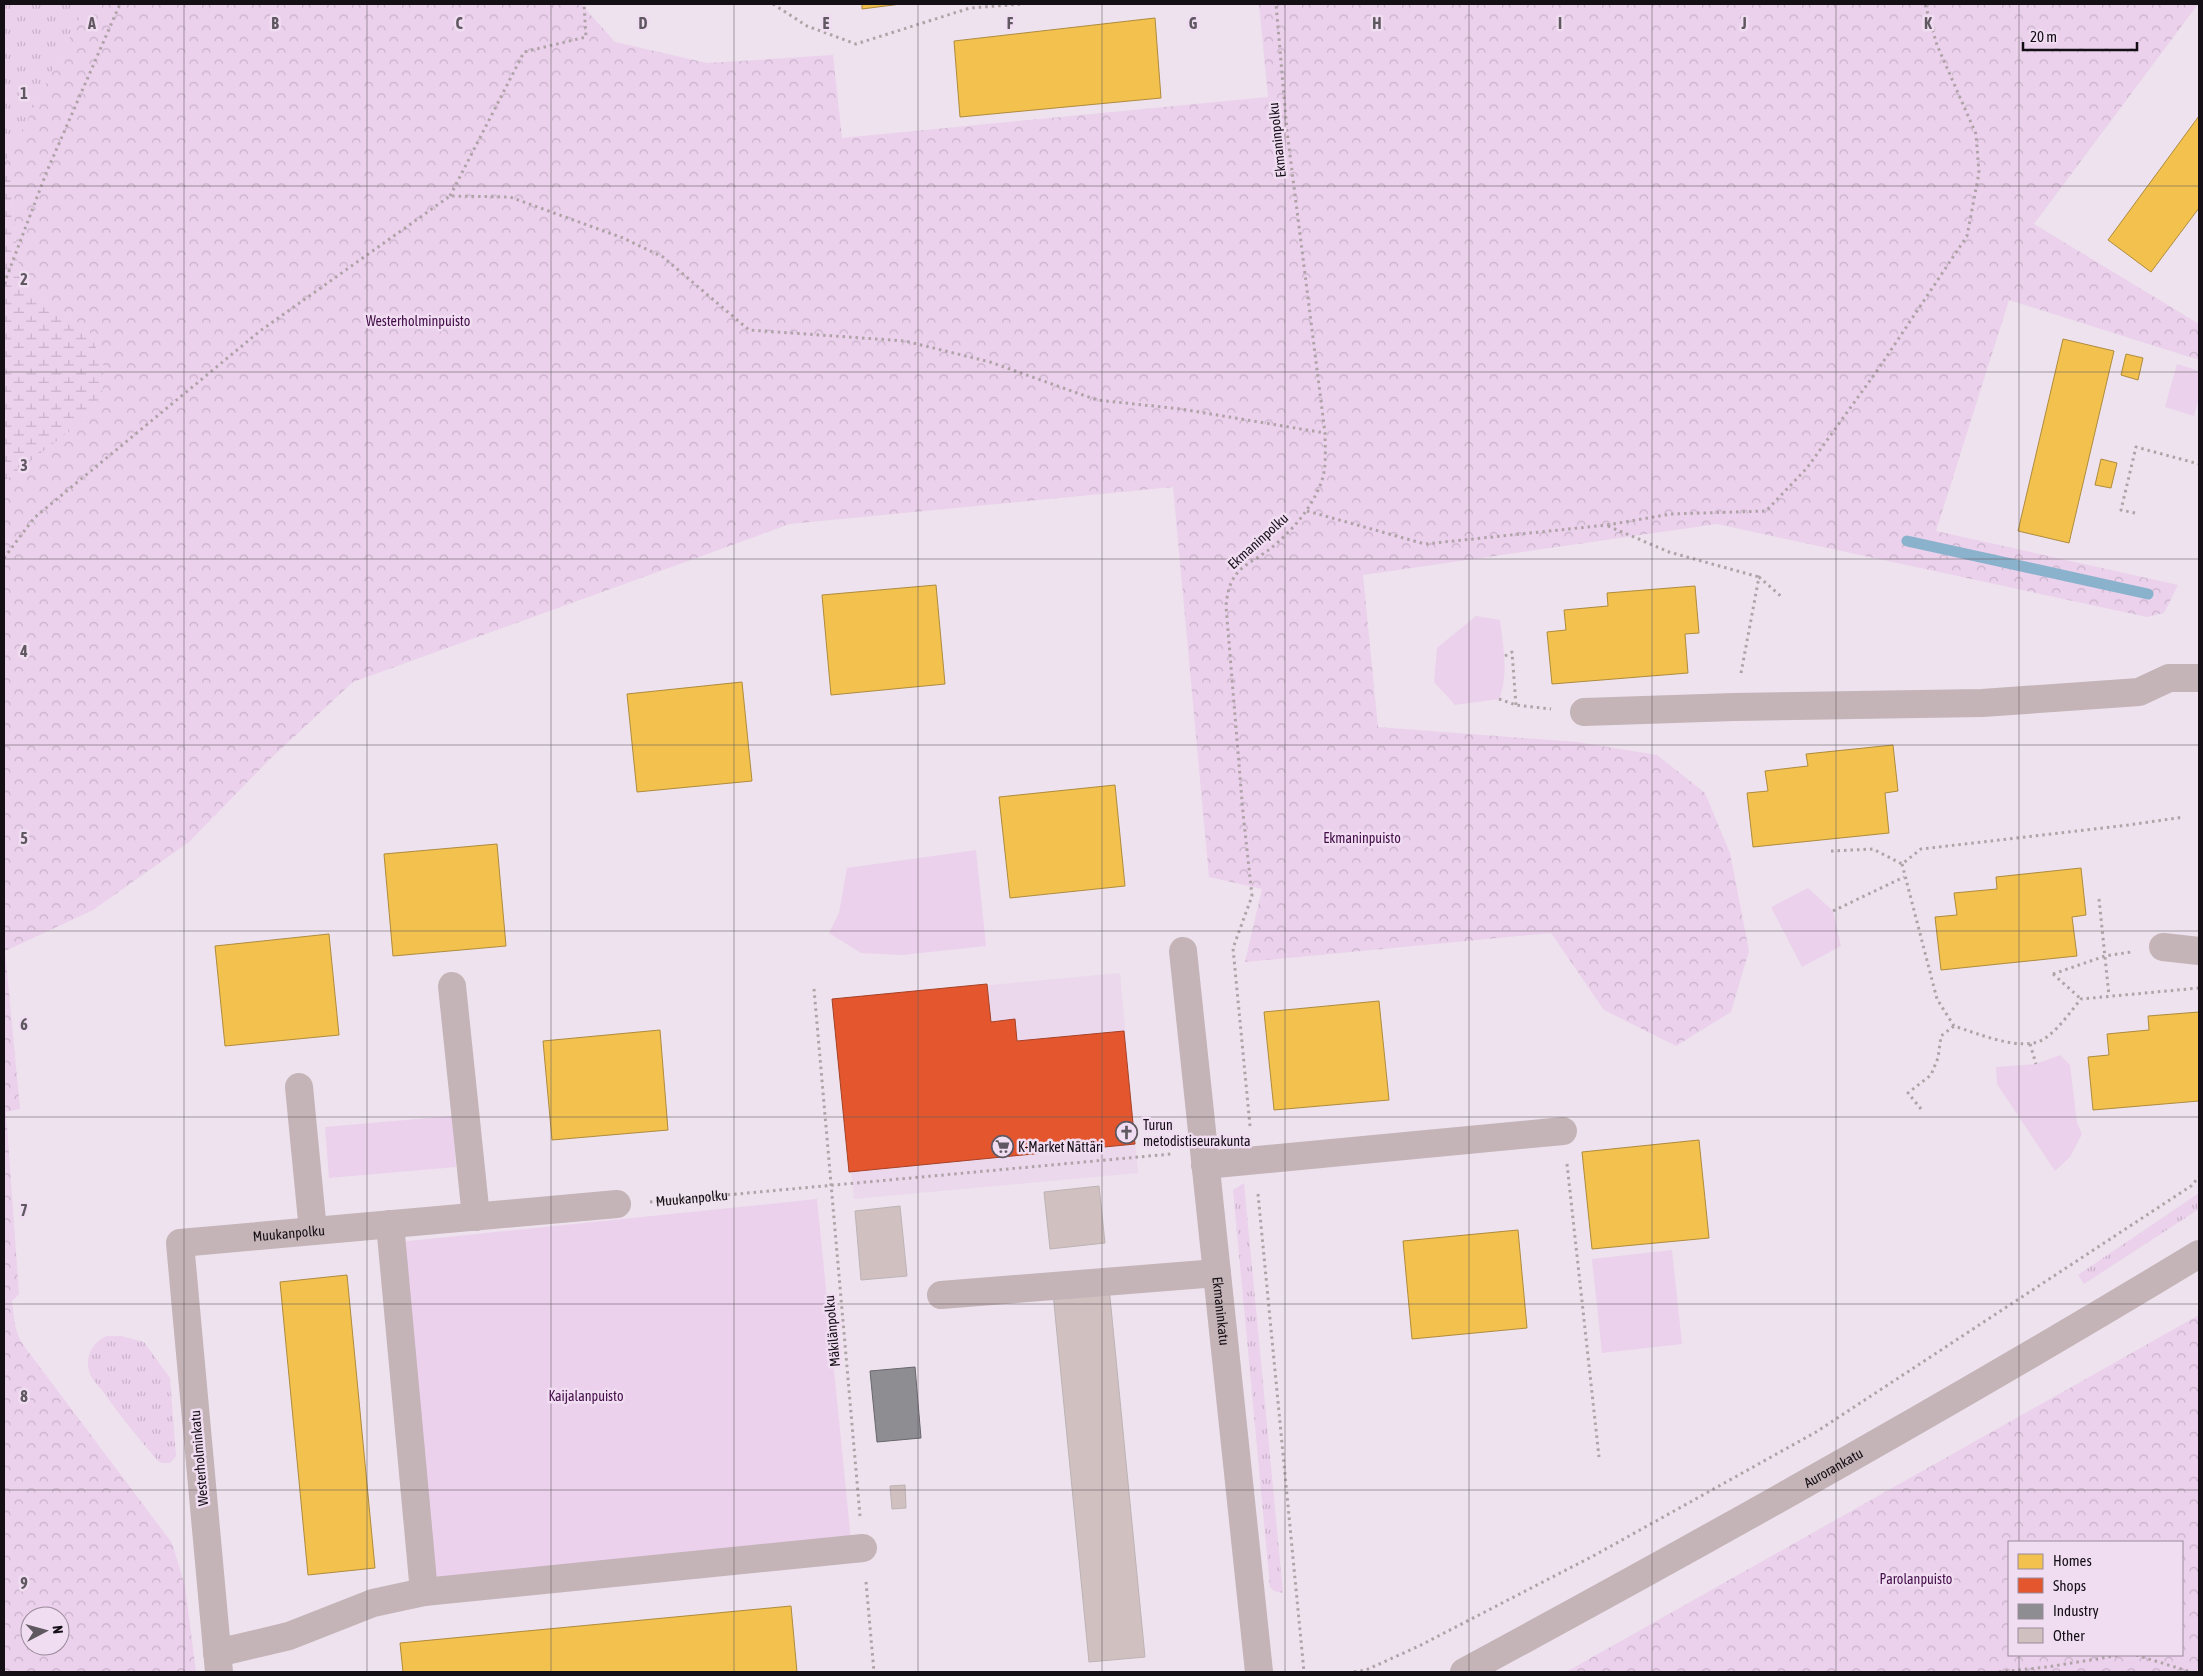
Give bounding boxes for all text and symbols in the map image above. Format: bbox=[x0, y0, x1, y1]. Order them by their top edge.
text: A bbox=[87, 14, 96, 32]
text: B bbox=[271, 14, 279, 32]
text: C bbox=[455, 14, 463, 32]
text: D bbox=[639, 14, 648, 32]
text: E bbox=[823, 14, 830, 32]
text: F bbox=[1007, 14, 1014, 32]
text: G bbox=[1189, 14, 1198, 32]
text: H bbox=[1372, 14, 1382, 32]
text: I bbox=[1558, 14, 1562, 32]
text: J bbox=[1740, 14, 1747, 32]
text: K bbox=[1924, 14, 1932, 32]
scale bar bbox=[2023, 20, 2137, 52]
text: 20 m bbox=[2030, 28, 2057, 45]
text: 1 bbox=[20, 84, 28, 102]
street label: Ekmaninpolku bbox=[1265, 102, 1289, 178]
text: 2 bbox=[20, 270, 28, 288]
park label: Westerholminpuisto bbox=[366, 313, 470, 329]
text: 3 bbox=[20, 456, 28, 474]
street label: Ekmaninpolku bbox=[1225, 510, 1291, 572]
text: 4 bbox=[19, 642, 28, 660]
text: 5 bbox=[20, 829, 28, 847]
park label: Ekmaninpuisto bbox=[1323, 830, 1401, 846]
text: 6 bbox=[20, 1015, 28, 1033]
place label: Turun metodistiseurakunta bbox=[1143, 1117, 1251, 1149]
church icon: Turun metodistiseurakunta bbox=[1115, 1121, 1139, 1145]
supermarket icon: K-Market Nättäri bbox=[990, 1135, 1014, 1159]
place label: K-Market Nättäri bbox=[1018, 1139, 1103, 1155]
street label: Muukanpolku bbox=[655, 1187, 729, 1209]
text: 7 bbox=[20, 1201, 28, 1219]
street label: Muukanpolku bbox=[252, 1222, 326, 1244]
street label: Ekmaninkatu bbox=[1209, 1276, 1233, 1346]
street label: Mäkilänpolku bbox=[821, 1295, 843, 1367]
text: 8 bbox=[20, 1387, 28, 1405]
park label: Kaijalanpuisto bbox=[548, 1388, 624, 1404]
street label: Westerholminkatu bbox=[187, 1409, 211, 1507]
street label: Aurorankatu bbox=[1801, 1445, 1866, 1491]
legend bbox=[2008, 1541, 2183, 1656]
text: Homes bbox=[2053, 1552, 2092, 1569]
park label: Parolanpuisto bbox=[1880, 1571, 1952, 1587]
text: 9 bbox=[20, 1574, 28, 1592]
text: Shops bbox=[2053, 1577, 2086, 1594]
text: Industry bbox=[2053, 1602, 2099, 1619]
north arrow bbox=[20, 1606, 70, 1656]
text: N bbox=[50, 1625, 66, 1635]
text: Other bbox=[2053, 1627, 2085, 1644]

